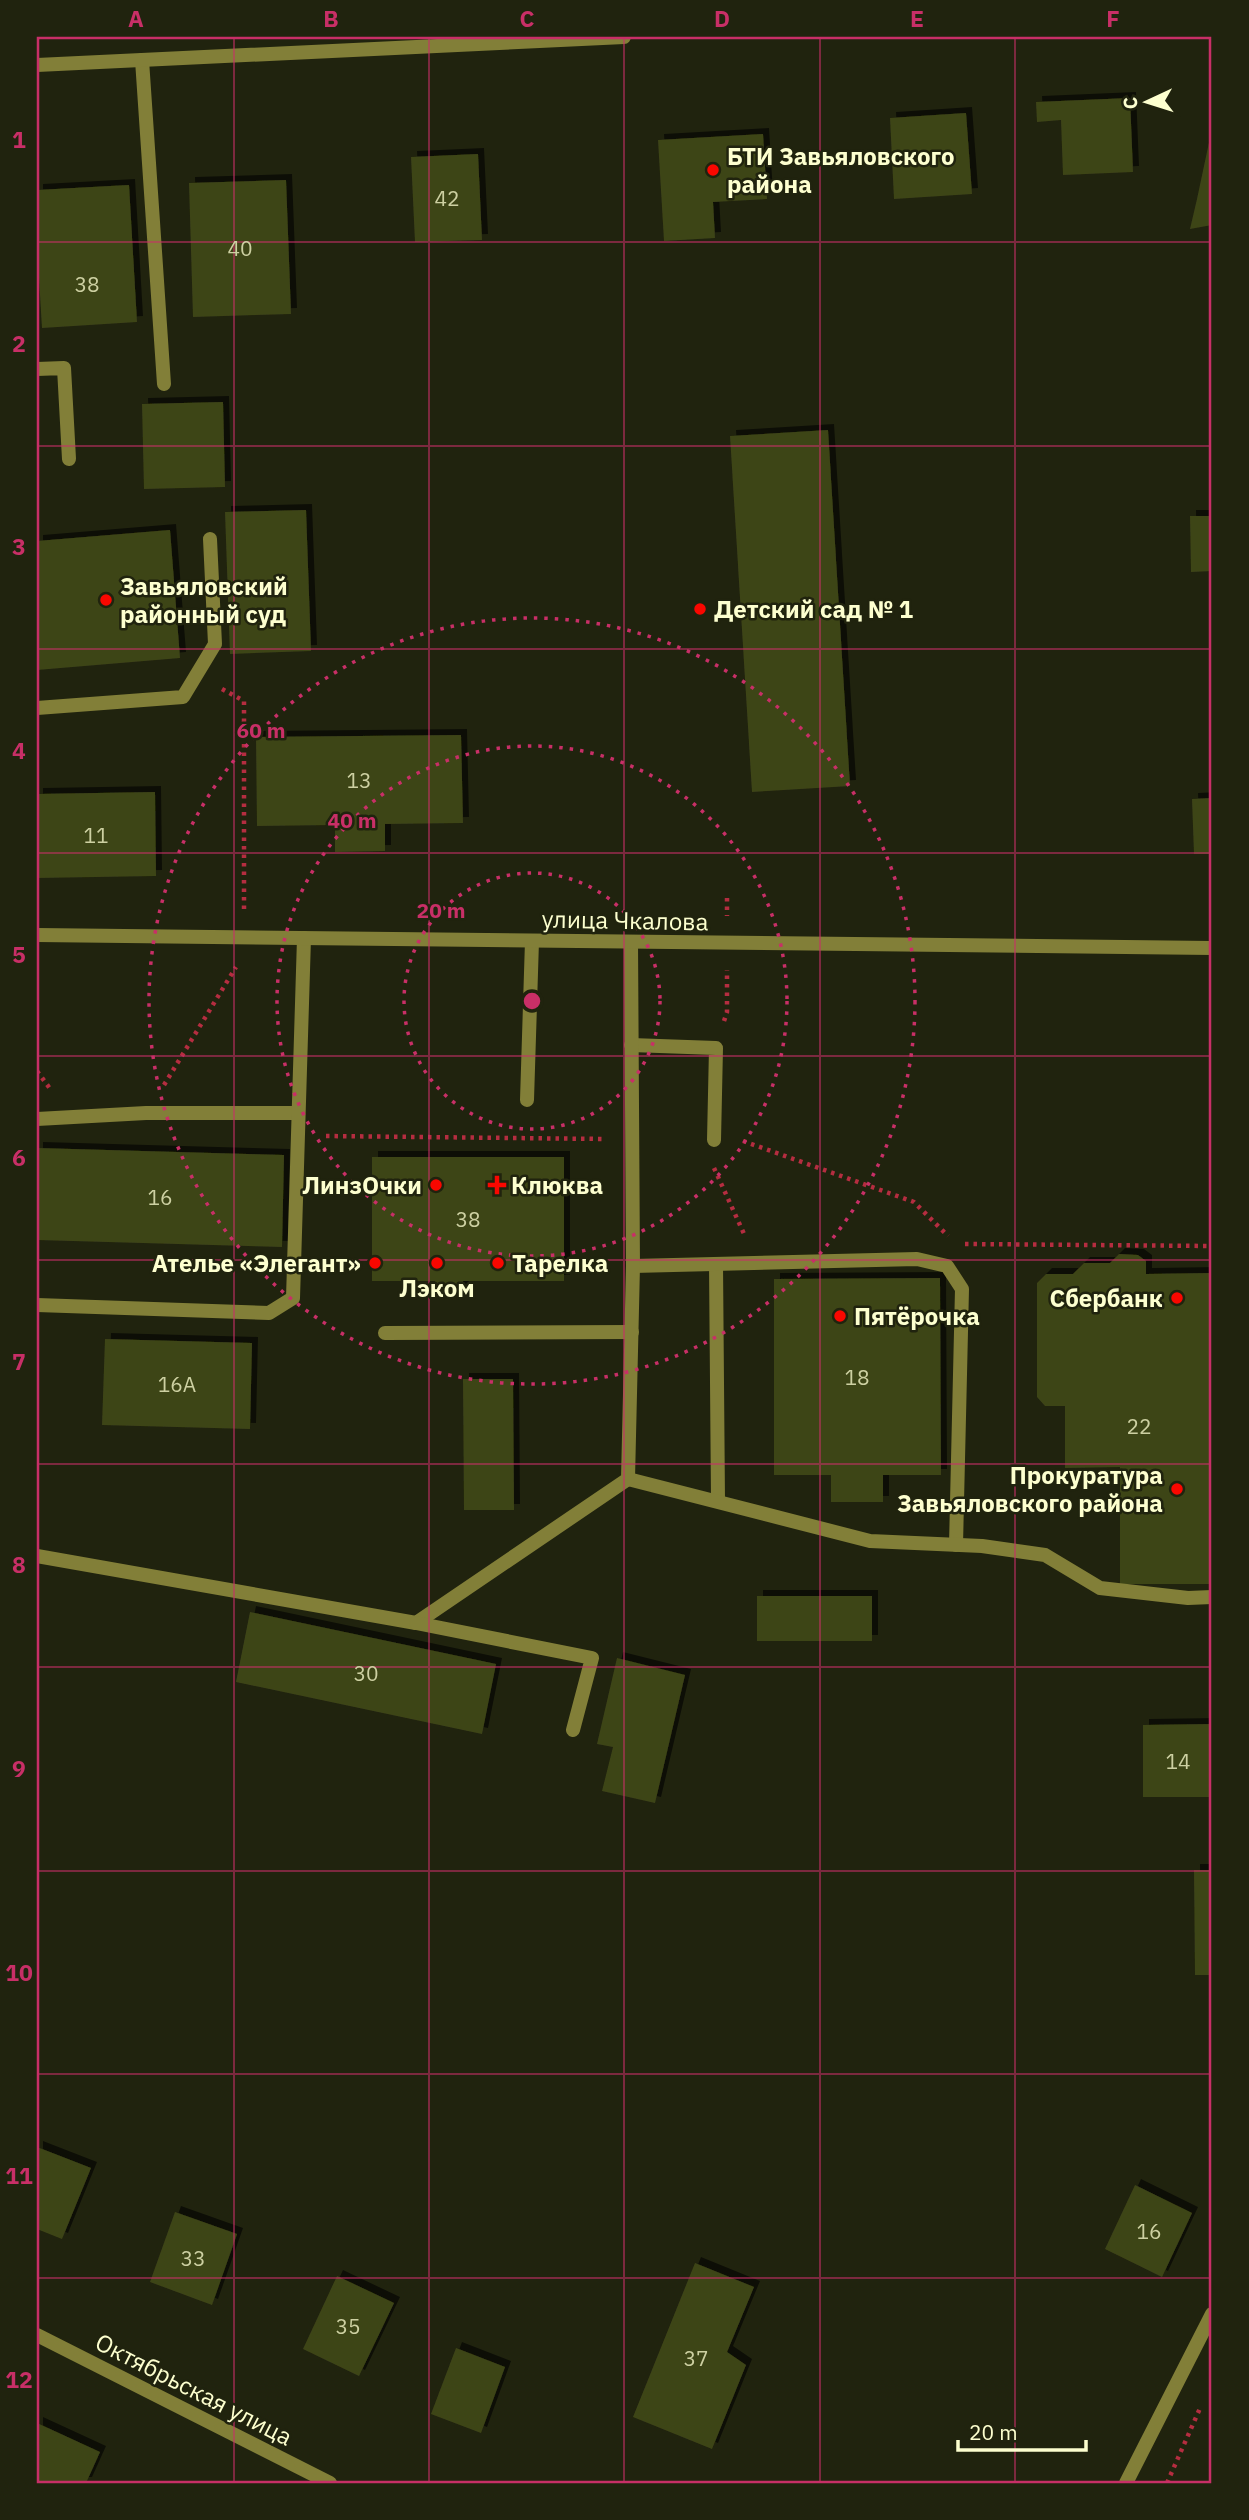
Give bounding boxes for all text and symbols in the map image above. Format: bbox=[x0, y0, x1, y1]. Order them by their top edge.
text: A bbox=[128, 3, 144, 33]
text: B bbox=[323, 3, 339, 33]
text: C bbox=[520, 3, 535, 33]
text: D bbox=[714, 3, 730, 33]
text: E bbox=[910, 3, 924, 33]
text: F bbox=[1106, 3, 1120, 33]
north arrow bbox=[1112, 66, 1182, 136]
text: С bbox=[1118, 96, 1142, 110]
text: 1 bbox=[12, 124, 26, 154]
place label: БТИ Завьяловского района bbox=[727, 140, 955, 200]
marker: БТИ Завьяловского района bbox=[705, 162, 721, 178]
house number: 42 bbox=[434, 184, 460, 212]
house number: 40 bbox=[227, 234, 253, 262]
house number: 38 bbox=[74, 270, 100, 298]
text: 2 bbox=[12, 328, 26, 358]
text: 3 bbox=[12, 531, 26, 561]
place label: Завьяловский районный суд bbox=[120, 570, 288, 630]
marker: Завьяловский районный суд bbox=[98, 592, 114, 608]
place label: Детский сад № 1 bbox=[714, 593, 913, 625]
marker: Детский сад № 1 bbox=[692, 601, 708, 617]
text: 60 m bbox=[237, 716, 285, 744]
text: 4 bbox=[12, 735, 26, 765]
house number: 13 bbox=[346, 766, 372, 794]
text: 40 m bbox=[328, 806, 376, 834]
house number: 11 bbox=[83, 821, 109, 849]
text: 20 m bbox=[417, 896, 465, 924]
street label: улица Чкалова bbox=[541, 903, 709, 937]
text: 5 bbox=[12, 939, 26, 969]
centre of rings bbox=[520, 989, 544, 1013]
text: 6 bbox=[12, 1142, 26, 1172]
place label: ЛинзОчки bbox=[302, 1169, 422, 1201]
place label: Клюква bbox=[511, 1169, 603, 1201]
marker: ЛинзОчки bbox=[428, 1177, 444, 1193]
marker: Клюква bbox=[489, 1177, 505, 1193]
house number: 16 bbox=[147, 1183, 173, 1211]
house number: 38 bbox=[455, 1205, 481, 1233]
place label: Ателье «Элегант» bbox=[152, 1247, 361, 1279]
place label: Тарелка bbox=[512, 1247, 608, 1279]
marker: Ателье «Элегант» bbox=[367, 1255, 383, 1271]
marker: Лэком bbox=[429, 1255, 445, 1271]
marker: Тарелка bbox=[490, 1255, 506, 1271]
place label: Лэком bbox=[399, 1272, 475, 1304]
place label: Сбербанк bbox=[1050, 1282, 1163, 1314]
marker: Сбербанк bbox=[1169, 1290, 1185, 1306]
place label: Пятёрочка bbox=[854, 1300, 980, 1332]
marker: Пятёрочка bbox=[832, 1308, 848, 1324]
text: 7 bbox=[12, 1346, 26, 1376]
house number: 18 bbox=[844, 1363, 870, 1391]
house number: 16А bbox=[158, 1370, 196, 1398]
house number: 22 bbox=[1126, 1412, 1152, 1440]
place label: Прокуратура Завьяловского района bbox=[897, 1459, 1163, 1519]
marker: Прокуратура Завьяловского района bbox=[1169, 1481, 1185, 1497]
text: 8 bbox=[12, 1549, 26, 1579]
house number: 30 bbox=[353, 1659, 379, 1687]
house number: 14 bbox=[1165, 1747, 1191, 1775]
text: 9 bbox=[12, 1753, 26, 1783]
text: 10 bbox=[5, 1957, 33, 1987]
text: 11 bbox=[5, 2160, 33, 2190]
house number: 16 bbox=[1136, 2217, 1162, 2245]
house number: 33 bbox=[180, 2244, 206, 2272]
house number: 35 bbox=[335, 2312, 361, 2340]
street label: Октябрьская улица bbox=[90, 2326, 298, 2453]
house number: 37 bbox=[683, 2344, 709, 2372]
text: 12 bbox=[5, 2364, 33, 2394]
scale bar bbox=[958, 2408, 1086, 2452]
text: 20 m bbox=[969, 2418, 1018, 2446]

